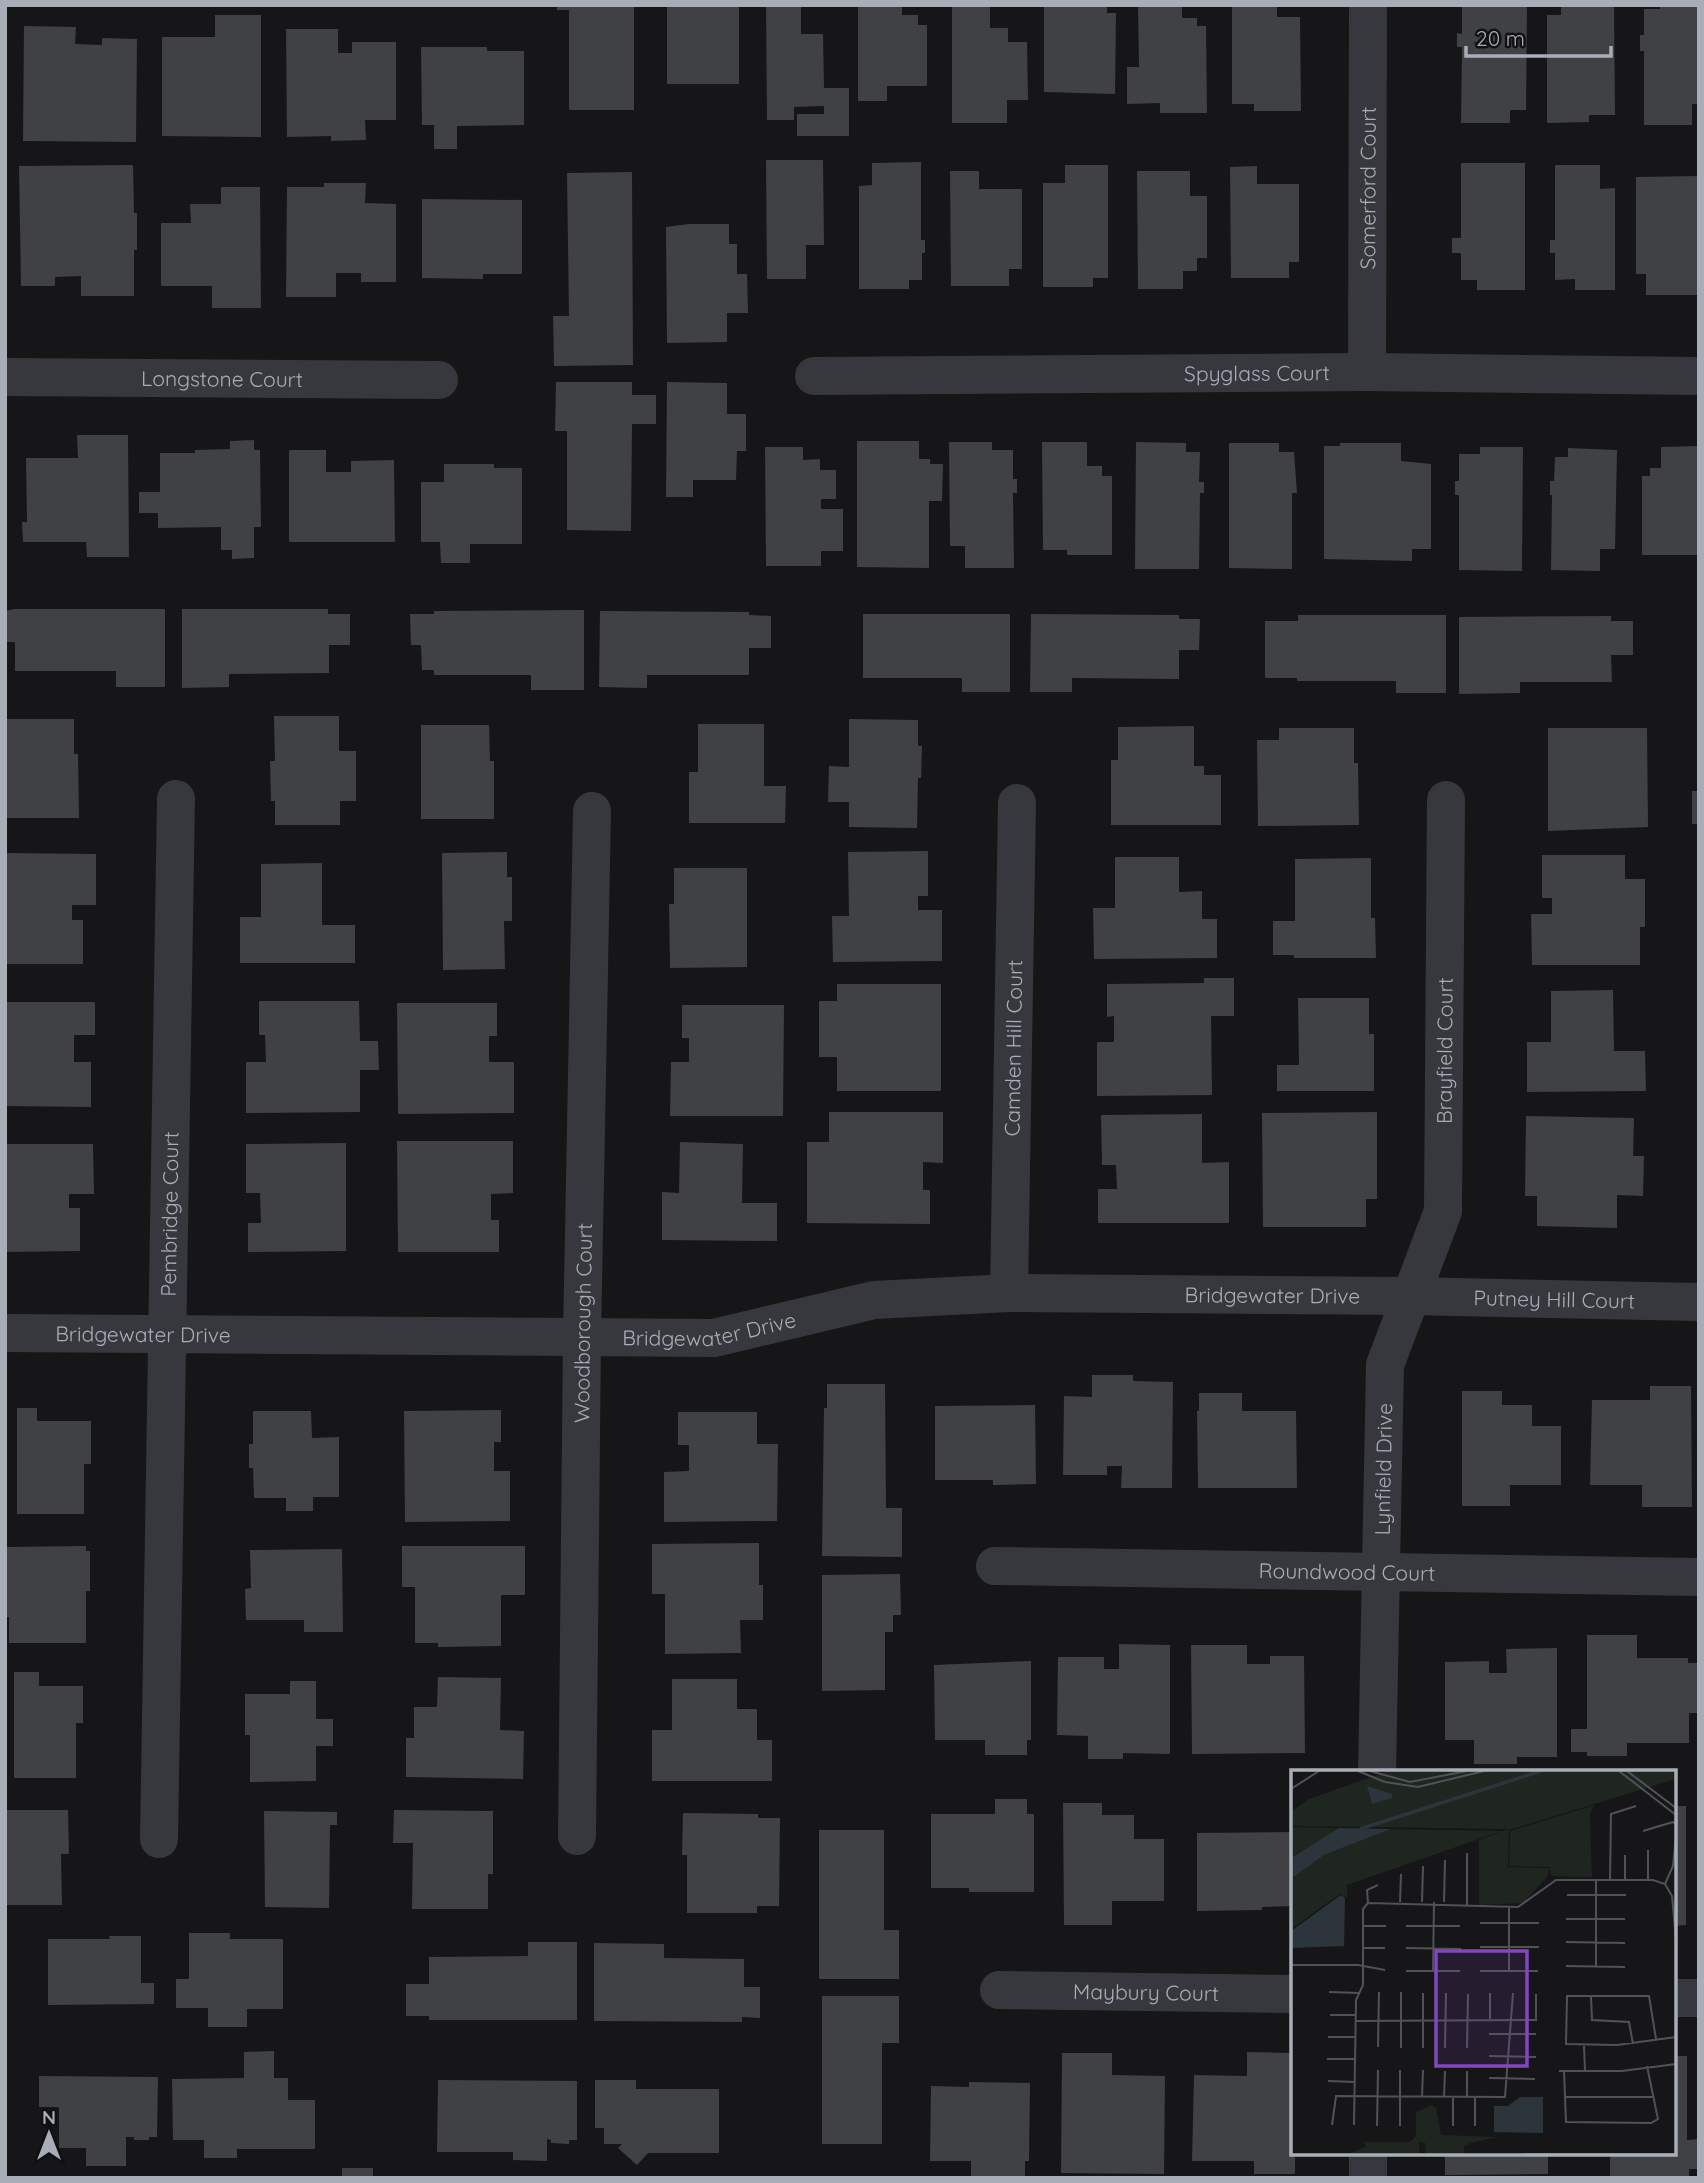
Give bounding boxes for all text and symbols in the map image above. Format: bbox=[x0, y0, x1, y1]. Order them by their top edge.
scale bar bbox=[1466, 14, 1611, 58]
text: 20 m bbox=[1476, 25, 1525, 51]
street label: Somerford Court bbox=[1354, 107, 1381, 269]
street label: Spyglass Court bbox=[1184, 359, 1330, 386]
street label: Longstone Court bbox=[141, 365, 303, 392]
street label: Camden Hill Court bbox=[999, 959, 1027, 1137]
street label: Brayfield Court bbox=[1431, 977, 1458, 1124]
street label: Pembridge Court bbox=[155, 1131, 184, 1297]
street label: Woodborough Court bbox=[568, 1223, 597, 1423]
street label: Bridgewater Drive bbox=[1184, 1281, 1360, 1309]
street label: Putney Hill Court bbox=[1473, 1284, 1635, 1314]
street label: Bridgewater Drive bbox=[622, 1306, 798, 1351]
street label: Bridgewater Drive bbox=[55, 1320, 231, 1348]
street label: Lynfield Drive bbox=[1369, 1403, 1397, 1536]
street label: Roundwood Court bbox=[1258, 1557, 1436, 1586]
inset map bbox=[1291, 1770, 1676, 2155]
street label: Maybury Court bbox=[1073, 1978, 1219, 2006]
north arrow bbox=[14, 2099, 84, 2169]
text: N bbox=[42, 2105, 56, 2129]

